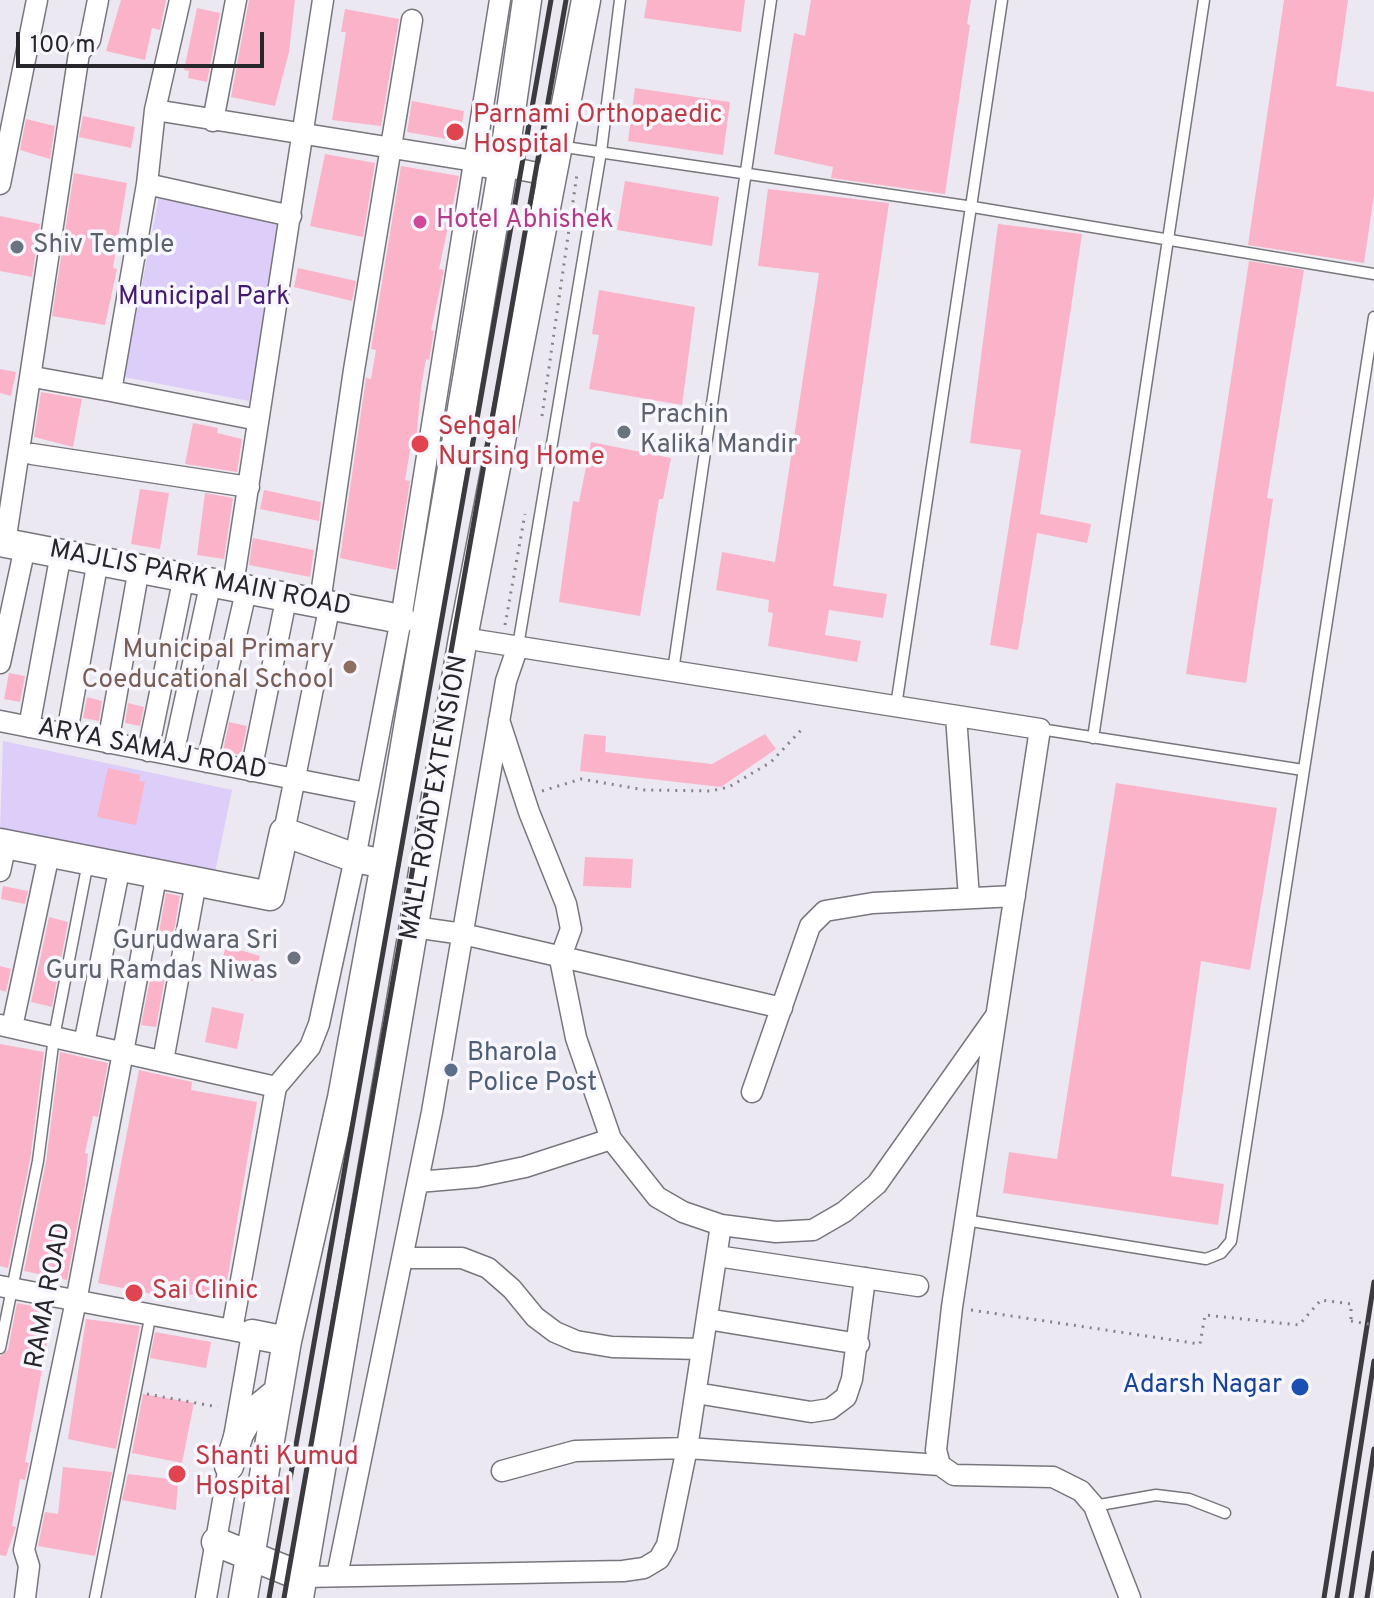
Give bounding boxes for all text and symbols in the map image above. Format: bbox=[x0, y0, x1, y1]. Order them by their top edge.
scale bar bbox=[20, 16, 268, 66]
text: 100 m bbox=[30, 31, 96, 61]
place label: Parnami Orthopaedic Hospital bbox=[473, 101, 722, 162]
marker: Parnami Orthopaedic Hospital bbox=[444, 121, 466, 143]
place label: Hotel Abhishek bbox=[436, 206, 614, 238]
marker: Hotel Abhishek bbox=[411, 213, 429, 231]
place label: Shiv Temple bbox=[33, 231, 174, 263]
marker: Shiv Temple bbox=[8, 238, 26, 256]
park label: Municipal Park bbox=[118, 283, 290, 315]
place label: Prachin Kalika Mandir bbox=[640, 401, 797, 462]
place label: Sehgal Nursing Home bbox=[438, 413, 605, 474]
marker: Prachin Kalika Mandir bbox=[615, 423, 633, 441]
marker: Sehgal Nursing Home bbox=[409, 433, 431, 455]
street label: MAJLIS PARK MAIN ROAD bbox=[47, 535, 353, 625]
place label: Municipal Primary Coeducational School bbox=[81, 636, 334, 698]
street label: MALL ROAD EXTENSION bbox=[396, 653, 476, 943]
marker: Municipal Primary Coeducational School bbox=[341, 658, 359, 676]
street label: ARYA SAMAJ ROAD bbox=[35, 714, 269, 788]
place label: Gurudwara Sri Guru Ramdas Niwas bbox=[45, 927, 278, 988]
marker: Gurudwara Sri Guru Ramdas Niwas bbox=[285, 949, 303, 967]
place label: Bharola Police Post bbox=[467, 1039, 597, 1100]
marker: Bharola Police Post bbox=[442, 1061, 460, 1079]
street label: RAMA ROAD bbox=[21, 1220, 79, 1372]
place label: Sai Clinic bbox=[152, 1277, 258, 1309]
marker: Sai Clinic bbox=[123, 1282, 145, 1304]
place label: Adarsh Nagar bbox=[1123, 1371, 1282, 1403]
marker: Adarsh Nagar bbox=[1289, 1376, 1311, 1398]
place label: Shanti Kumud Hospital bbox=[195, 1443, 359, 1504]
marker: Shanti Kumud Hospital bbox=[166, 1463, 188, 1485]

